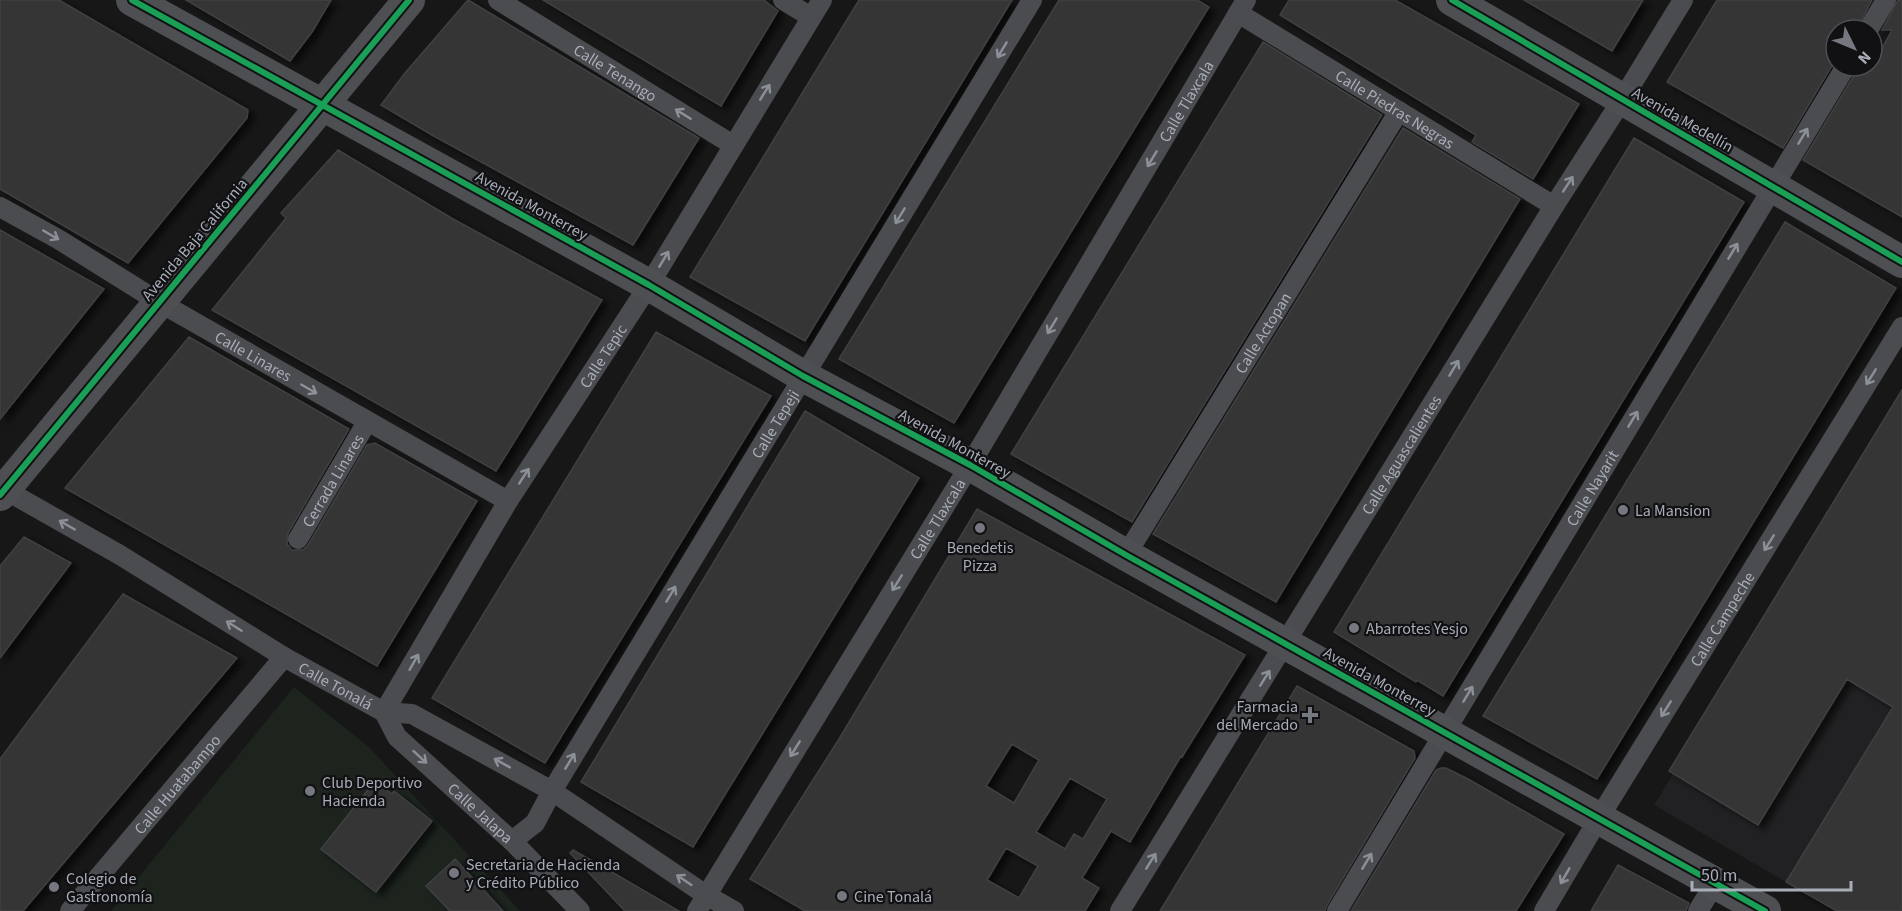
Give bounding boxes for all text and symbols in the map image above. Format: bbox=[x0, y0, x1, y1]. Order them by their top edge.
north arrow bbox=[1824, 18, 1884, 78]
street label: Calle Tenango bbox=[569, 39, 661, 107]
one-way arrow bbox=[995, 41, 1007, 58]
text: N bbox=[1853, 46, 1876, 69]
street label: Calle Tlaxcala bbox=[1154, 57, 1220, 147]
street label: Calle Piedras Negras bbox=[1331, 65, 1458, 155]
street label: Avenida Medellín bbox=[1628, 82, 1737, 158]
one-way arrow bbox=[759, 84, 771, 101]
one-way arrow bbox=[675, 108, 692, 120]
one-way arrow bbox=[1798, 128, 1810, 145]
one-way arrow bbox=[1145, 150, 1157, 167]
street label: Avenida Monterrey bbox=[471, 166, 592, 246]
street label: Avenida Baja California bbox=[137, 174, 253, 306]
one-way arrow bbox=[1562, 176, 1574, 193]
one-way arrow bbox=[894, 207, 906, 224]
one-way arrow bbox=[42, 229, 59, 241]
one-way arrow bbox=[1728, 243, 1740, 260]
one-way arrow bbox=[658, 251, 670, 268]
street label: Calle Actopan bbox=[1230, 288, 1297, 378]
one-way arrow bbox=[1046, 317, 1058, 334]
street label: Calle Tepic bbox=[575, 320, 632, 393]
street label: Calle Linares bbox=[211, 326, 296, 388]
one-way arrow bbox=[1449, 360, 1461, 377]
one-way arrow bbox=[1865, 368, 1877, 385]
one-way arrow bbox=[300, 383, 317, 395]
street label: Calle Tepeji bbox=[746, 386, 805, 463]
street label: Calle Aguascalientes bbox=[1357, 391, 1447, 519]
street label: Avenida Monterrey bbox=[894, 404, 1015, 484]
one-way arrow bbox=[1627, 411, 1639, 428]
street label: Cerrada Linares bbox=[297, 430, 370, 532]
street label: Calle Nayarit bbox=[1561, 446, 1624, 530]
one-way arrow bbox=[519, 468, 531, 485]
street label: Calle Tlaxcala bbox=[905, 474, 971, 564]
place label: La Mansion bbox=[1635, 500, 1711, 522]
marker: La Mansion bbox=[1616, 503, 1630, 517]
one-way arrow bbox=[59, 519, 77, 530]
marker: Benedetis Pizza bbox=[973, 521, 987, 535]
one-way arrow bbox=[1762, 534, 1774, 551]
place label: Benedetis Pizza bbox=[947, 537, 1014, 577]
street label: Calle Campeche bbox=[1685, 568, 1760, 671]
one-way arrow bbox=[891, 574, 903, 591]
one-way arrow bbox=[666, 586, 678, 603]
place label: Abarrotes Yesjo bbox=[1366, 618, 1468, 640]
one-way arrow bbox=[226, 619, 243, 631]
marker: Abarrotes Yesjo bbox=[1347, 621, 1361, 635]
street label: Avenida Monterrey bbox=[1319, 642, 1440, 722]
one-way arrow bbox=[408, 654, 420, 671]
street label: Calle Tonalá bbox=[294, 657, 376, 716]
one-way arrow bbox=[1260, 670, 1272, 687]
one-way arrow bbox=[1462, 686, 1474, 703]
place label: Farmacia del Mercado bbox=[1216, 696, 1298, 736]
one-way arrow bbox=[1660, 700, 1672, 717]
marker: Farmacia del Mercado bbox=[1303, 708, 1317, 722]
street label: Calle Huatabampo bbox=[129, 730, 226, 839]
one-way arrow bbox=[789, 741, 802, 758]
one-way arrow bbox=[412, 750, 427, 764]
one-way arrow bbox=[565, 753, 577, 770]
one-way arrow bbox=[494, 757, 512, 768]
place label: Club Deportivo Hacienda bbox=[322, 772, 422, 812]
street label: Calle Jalapa bbox=[443, 778, 518, 849]
marker: Club Deportivo Hacienda bbox=[303, 784, 317, 798]
one-way arrow bbox=[1146, 853, 1158, 870]
one-way arrow bbox=[1362, 853, 1374, 870]
place label: Secretaria de Hacienda y Crédito Público bbox=[466, 854, 620, 894]
scale bar bbox=[1692, 854, 1851, 892]
text: 50 m bbox=[1701, 863, 1737, 888]
marker: Secretaria de Hacienda y Crédito Público bbox=[447, 866, 461, 880]
one-way arrow bbox=[1559, 867, 1571, 884]
place label: Colegio de Gastronomía bbox=[66, 868, 152, 908]
one-way arrow bbox=[676, 874, 692, 886]
marker: Colegio de Gastronomía bbox=[47, 880, 61, 894]
place label: Cine Tonalá bbox=[854, 886, 932, 908]
marker: Cine Tonalá bbox=[835, 889, 849, 903]

